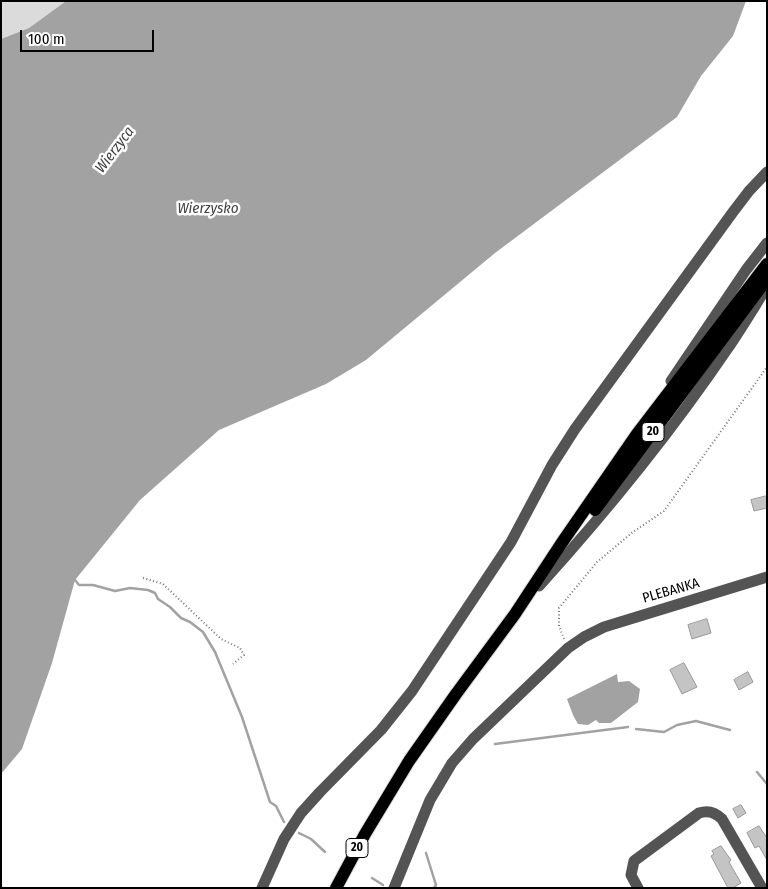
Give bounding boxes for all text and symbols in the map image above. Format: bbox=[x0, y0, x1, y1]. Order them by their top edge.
scale bar bbox=[22, 20, 156, 52]
text: 100 m bbox=[28, 30, 65, 48]
water label: Wierzyca bbox=[92, 123, 138, 177]
water label: Wierzysko bbox=[177, 200, 239, 218]
road number: 20 bbox=[642, 422, 664, 442]
street label: PLEBANKA bbox=[641, 575, 701, 607]
road number: 20 bbox=[346, 838, 368, 858]

